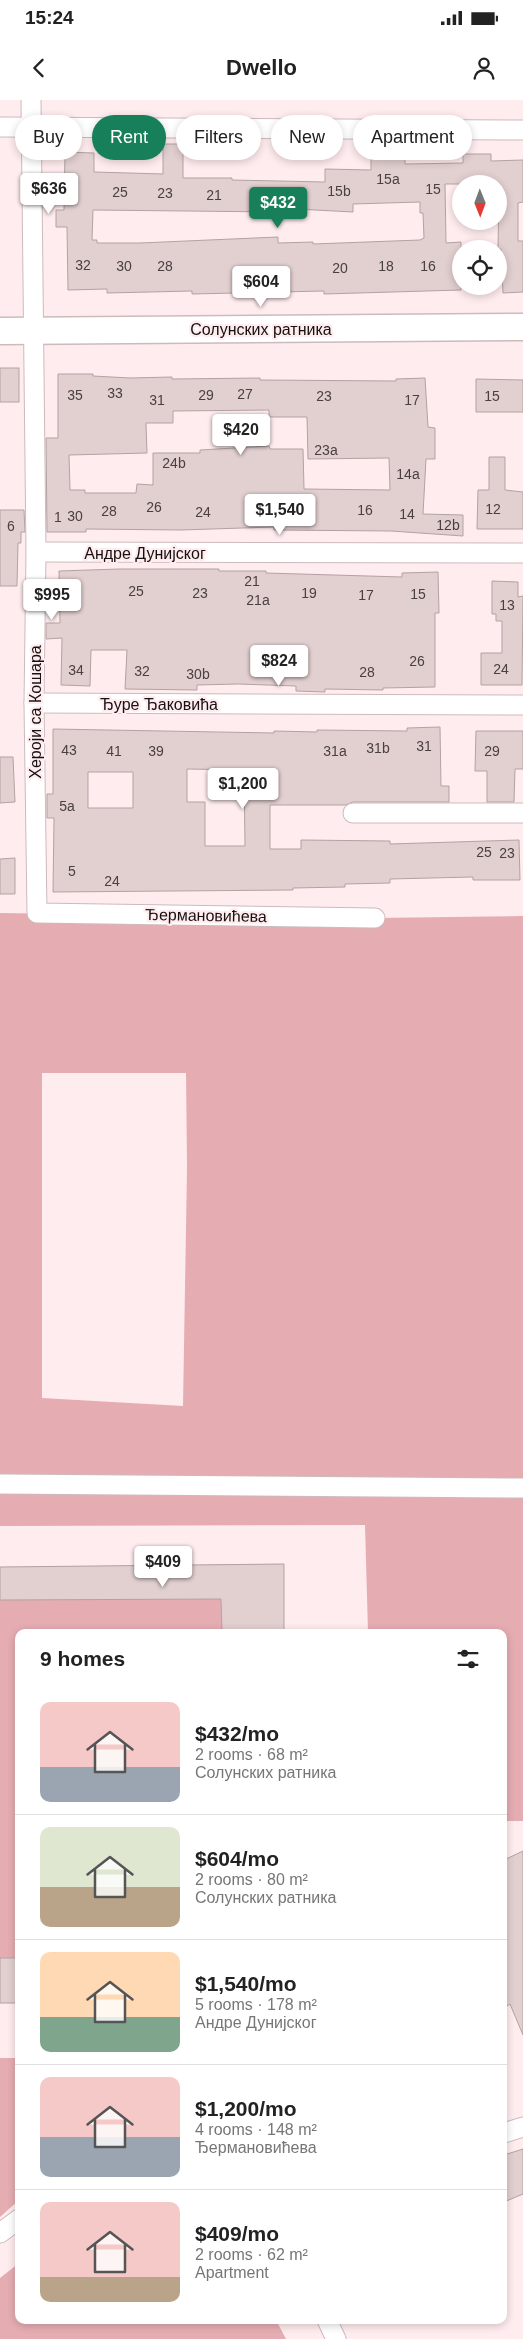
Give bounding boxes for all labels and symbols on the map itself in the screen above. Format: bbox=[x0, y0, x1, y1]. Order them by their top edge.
house number: 15a bbox=[376, 171, 400, 187]
pin: $636 bbox=[19, 172, 79, 215]
north arrow bbox=[452, 175, 508, 230]
house number: 15 bbox=[425, 181, 441, 197]
house number: 15b bbox=[327, 183, 351, 199]
house number: 25 bbox=[112, 184, 128, 200]
house number: 23 bbox=[157, 185, 173, 201]
pin: $432 bbox=[248, 186, 308, 229]
house number: 21 bbox=[206, 187, 222, 203]
house number: 32 bbox=[75, 257, 91, 273]
house number: 30 bbox=[116, 258, 132, 274]
house number: 28 bbox=[157, 258, 173, 274]
house number: 18 bbox=[378, 258, 394, 274]
house number: 16 bbox=[420, 258, 436, 274]
house number: 20 bbox=[332, 260, 348, 276]
pin: $604 bbox=[231, 266, 291, 308]
street label: Солунских ратника bbox=[190, 321, 332, 338]
house number: 33 bbox=[107, 385, 123, 401]
house number: 27 bbox=[237, 386, 253, 402]
house number: 35 bbox=[67, 387, 83, 403]
house number: 29 bbox=[198, 387, 214, 403]
house number: 23 bbox=[316, 388, 332, 404]
house number: 15 bbox=[484, 388, 500, 404]
house number: 31 bbox=[149, 392, 165, 408]
house number: 17 bbox=[404, 392, 420, 408]
pin: $420 bbox=[211, 414, 271, 456]
house number: 23a bbox=[314, 442, 338, 458]
house number: 24b bbox=[162, 455, 186, 471]
house number: 14a bbox=[396, 466, 420, 482]
pin: $1,540 bbox=[239, 494, 321, 536]
house number: 26 bbox=[146, 499, 162, 515]
house number: 12 bbox=[485, 501, 501, 517]
house number: 16 bbox=[357, 502, 373, 518]
house number: 28 bbox=[101, 503, 117, 519]
house number: 24 bbox=[195, 504, 211, 520]
house number: 14 bbox=[399, 506, 415, 522]
house number: 30 bbox=[67, 508, 83, 524]
house number: 1 bbox=[54, 509, 62, 525]
house number: 12b bbox=[436, 517, 460, 533]
house number: 6 bbox=[7, 518, 15, 534]
street label: Андре Дунијског bbox=[84, 545, 206, 562]
house number: 21 bbox=[244, 573, 260, 589]
pin: $995 bbox=[22, 578, 82, 621]
house number: 25 bbox=[128, 583, 144, 599]
house number: 23 bbox=[192, 585, 208, 601]
house number: 19 bbox=[301, 585, 317, 601]
house number: 15 bbox=[410, 586, 426, 602]
house number: 17 bbox=[358, 587, 374, 603]
house number: 21a bbox=[246, 592, 270, 608]
house number: 13 bbox=[499, 597, 515, 613]
pin: $824 bbox=[249, 644, 309, 687]
street label: Хероји са Кошара bbox=[27, 645, 44, 779]
house number: 26 bbox=[409, 653, 425, 669]
house number: 24 bbox=[493, 661, 509, 677]
house number: 34 bbox=[68, 662, 84, 678]
house number: 32 bbox=[134, 663, 150, 679]
house number: 28 bbox=[359, 664, 375, 680]
house number: 30b bbox=[186, 666, 210, 682]
street label: Ђуре Ђаковића bbox=[100, 696, 218, 713]
house number: 31 bbox=[416, 738, 432, 754]
house number: 31b bbox=[366, 740, 390, 756]
house number: 43 bbox=[61, 742, 77, 758]
house number: 41 bbox=[106, 743, 122, 759]
house number: 39 bbox=[148, 743, 164, 759]
house number: 31a bbox=[323, 743, 347, 759]
house number: 29 bbox=[484, 743, 500, 759]
pin: $1,200 bbox=[202, 768, 284, 810]
house number: 5a bbox=[59, 798, 75, 814]
house number: 25 bbox=[476, 844, 492, 860]
house number: 23 bbox=[499, 845, 515, 861]
house number: 5 bbox=[68, 863, 76, 879]
house number: 24 bbox=[104, 873, 120, 889]
street label: Ђермановићева bbox=[145, 906, 267, 925]
pin: $409 bbox=[133, 1546, 193, 1588]

